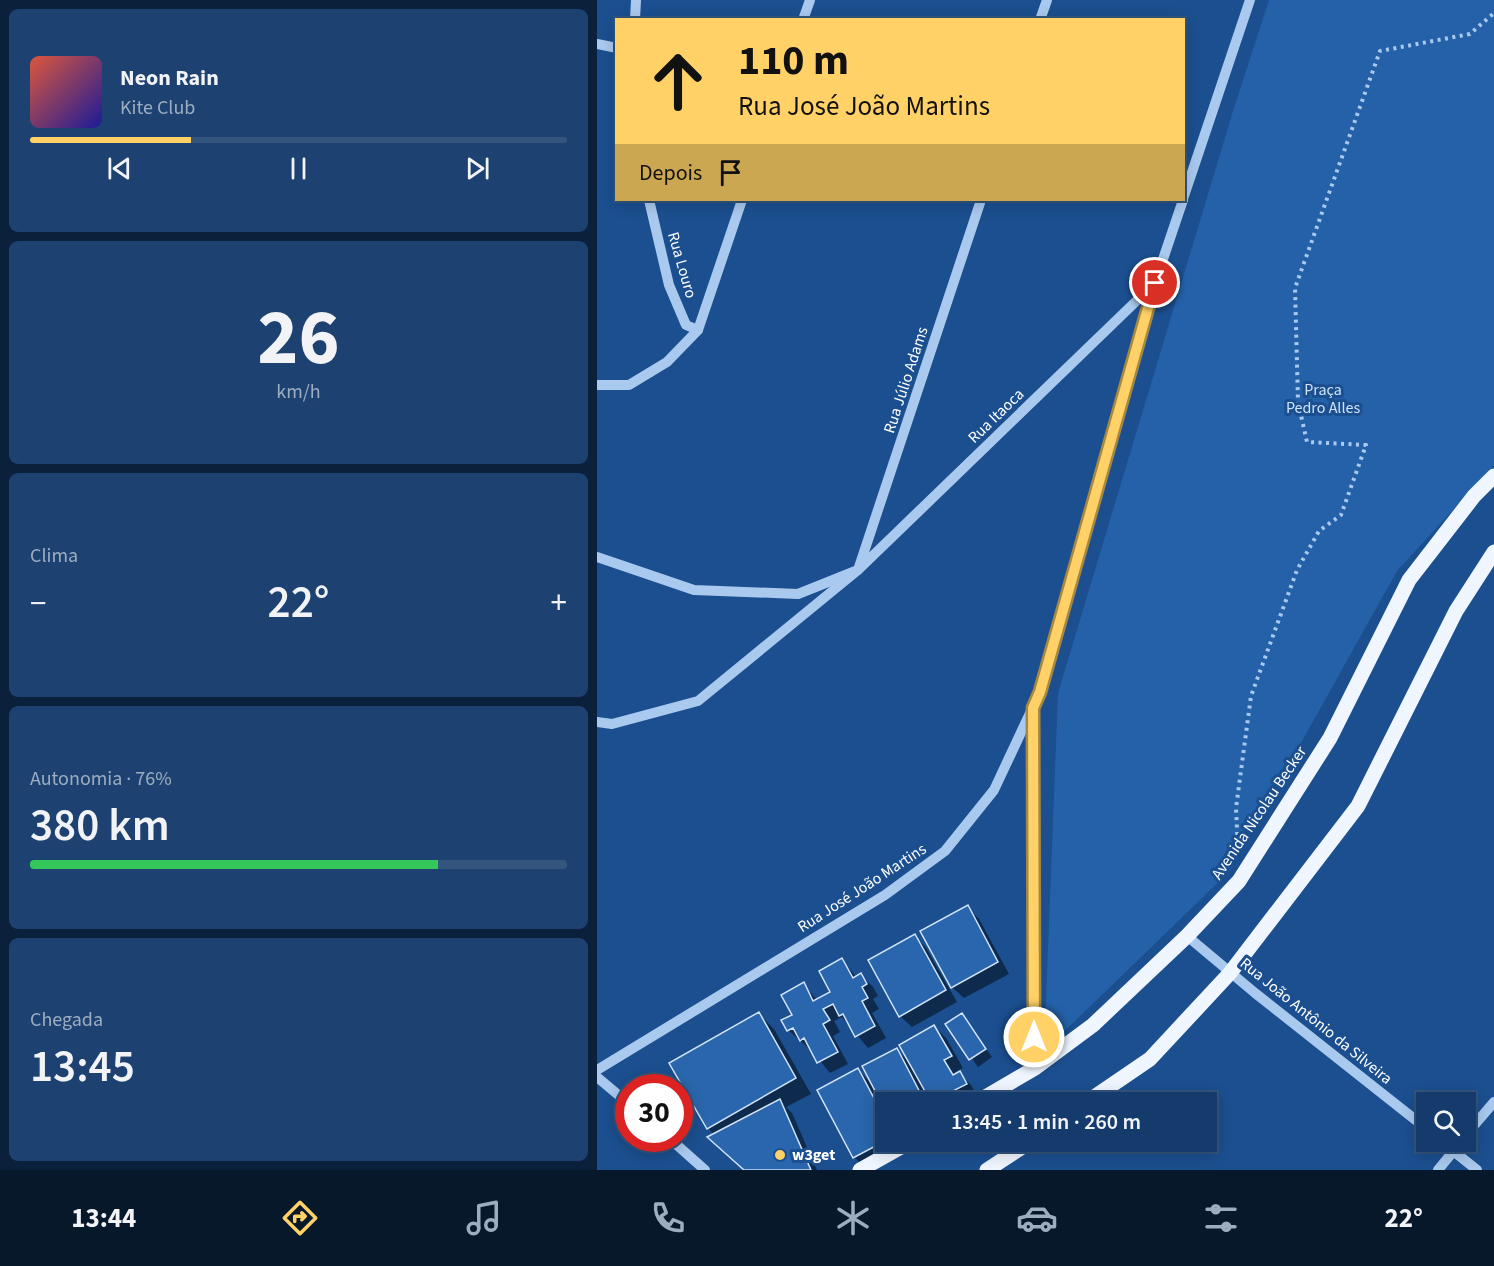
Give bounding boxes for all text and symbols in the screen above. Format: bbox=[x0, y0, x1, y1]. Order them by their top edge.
text: 110 m bbox=[738, 31, 849, 91]
icon: ahead bbox=[639, 42, 717, 120]
text: Neon Rain bbox=[120, 62, 219, 94]
text: Rua José João Martins bbox=[738, 87, 990, 126]
text: Kite Club bbox=[120, 94, 195, 122]
icon: previous bbox=[103, 152, 136, 185]
icon: pause bbox=[282, 152, 315, 185]
icon: next bbox=[461, 152, 494, 185]
icon: arrive bbox=[714, 156, 747, 189]
text: Depois bbox=[639, 157, 702, 189]
street label: Rua Louro bbox=[662, 229, 702, 301]
pin bbox=[1129, 257, 1180, 308]
icon: arrive bbox=[1138, 266, 1171, 299]
text: 26 bbox=[257, 283, 340, 394]
street label: Rua Júlio Adams bbox=[878, 324, 934, 436]
text: km/h bbox=[276, 378, 321, 406]
park label: Praça Pedro Alles bbox=[1286, 379, 1360, 419]
street label: Rua Itaoca bbox=[963, 384, 1029, 448]
text: Clima bbox=[30, 542, 78, 570]
text: 22° bbox=[268, 571, 329, 635]
text: − bbox=[30, 580, 46, 627]
text: + bbox=[551, 580, 567, 627]
street label: Avenida Nicolau Becker bbox=[1206, 742, 1312, 884]
text: Autonomia · 76% bbox=[30, 765, 172, 793]
text: 380 km bbox=[30, 794, 170, 858]
street label: Rua José João Martins bbox=[793, 838, 931, 938]
street label: Rua João Antônio da Silveira bbox=[1235, 953, 1397, 1089]
position arrow bbox=[1002, 1005, 1066, 1069]
text: Chegada bbox=[30, 1006, 103, 1034]
text: 13:45 bbox=[30, 1035, 135, 1099]
speed limit sign: 30 bbox=[615, 1074, 693, 1152]
map controls bbox=[1416, 1092, 1476, 1152]
button: search bbox=[1416, 1092, 1476, 1152]
text: 13:45 · 1 min · 260 m bbox=[951, 1106, 1141, 1138]
place label: w3get bbox=[792, 1144, 835, 1166]
marker: w3get bbox=[773, 1148, 787, 1162]
icon: directions bbox=[279, 1197, 321, 1239]
icon: music bbox=[463, 1197, 505, 1239]
icon: phone bbox=[647, 1197, 689, 1239]
icon: climate bbox=[832, 1197, 874, 1239]
icon: car bbox=[1016, 1197, 1058, 1239]
icon: filters bbox=[1200, 1197, 1242, 1239]
text: 13:44 bbox=[71, 1199, 136, 1238]
text: 22° bbox=[1384, 1199, 1423, 1238]

